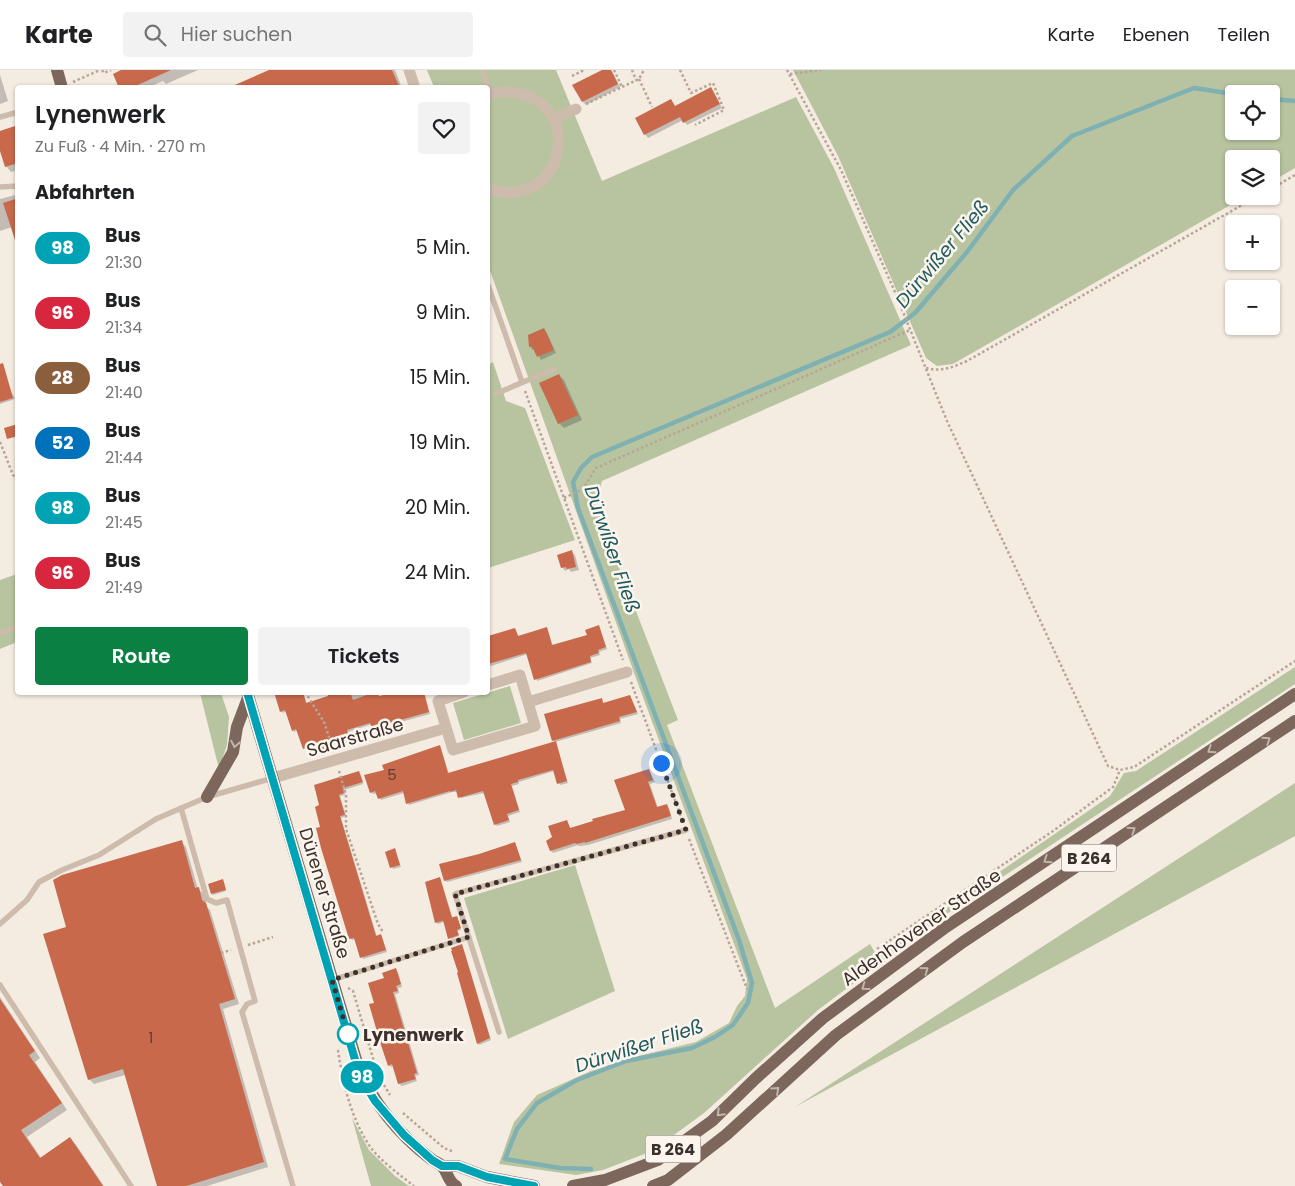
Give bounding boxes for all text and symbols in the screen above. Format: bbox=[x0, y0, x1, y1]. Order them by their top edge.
search box bbox=[123, 12, 473, 57]
text: Karte bbox=[25, 18, 93, 51]
icon: search bbox=[141, 21, 169, 49]
text: Hier suchen bbox=[181, 21, 292, 48]
text: Karte bbox=[1047, 22, 1095, 47]
text: Ebenen bbox=[1123, 22, 1190, 47]
text: Teilen bbox=[1218, 22, 1270, 47]
map controls bbox=[1225, 85, 1280, 335]
button: locate bbox=[1225, 85, 1280, 140]
text: Lynenwerk bbox=[35, 98, 166, 131]
button: heart bbox=[418, 102, 470, 154]
text: Zu Fuß · 4 Min. · 270 m bbox=[35, 135, 206, 158]
button: layers bbox=[1225, 150, 1280, 205]
text: Abfahrten bbox=[35, 179, 135, 206]
water label: Dürwißer Fließ bbox=[889, 194, 995, 314]
button: + bbox=[1225, 215, 1280, 270]
text: Bus bbox=[105, 222, 141, 249]
text: 5 Min. bbox=[416, 234, 470, 261]
text: 98 bbox=[51, 235, 74, 260]
text: 21:30 bbox=[105, 251, 142, 274]
button: − bbox=[1225, 280, 1280, 335]
text: Bus bbox=[105, 287, 141, 314]
text: 9 Min. bbox=[416, 299, 470, 326]
text: 96 bbox=[51, 300, 74, 325]
text: 21:34 bbox=[105, 316, 142, 339]
text: Bus bbox=[105, 352, 141, 379]
text: 15 Min. bbox=[410, 364, 470, 391]
text: 28 bbox=[52, 365, 73, 390]
text: 21:40 bbox=[105, 381, 143, 404]
text: Bus bbox=[105, 417, 141, 444]
text: 19 Min. bbox=[410, 429, 470, 456]
text: 52 bbox=[52, 430, 73, 455]
text: 21:44 bbox=[105, 446, 143, 469]
text: Bus bbox=[105, 482, 141, 509]
water label: Dürwißer Fließ bbox=[578, 482, 646, 616]
text: 20 Min. bbox=[405, 494, 470, 521]
text: 98 bbox=[51, 495, 74, 520]
text: 21:45 bbox=[105, 511, 143, 534]
text: Bus bbox=[105, 547, 141, 574]
text: 24 Min. bbox=[405, 559, 470, 586]
text: 96 bbox=[51, 560, 74, 585]
text: 21:49 bbox=[105, 576, 143, 599]
button: Route bbox=[35, 627, 248, 685]
button: Tickets bbox=[258, 627, 470, 685]
street label: Saarstraße bbox=[304, 711, 406, 763]
one-way arrow bbox=[1262, 737, 1271, 746]
one-way arrow bbox=[230, 740, 240, 749]
one-way arrow bbox=[1207, 744, 1217, 753]
your location bbox=[649, 751, 674, 776]
house number: 5 bbox=[387, 764, 397, 785]
street label: Dürener Straße bbox=[293, 824, 357, 962]
one-way arrow bbox=[1126, 827, 1136, 836]
road number: B 264 bbox=[1062, 844, 1116, 871]
one-way arrow bbox=[1043, 854, 1053, 863]
street label: Aldenhovener Straße bbox=[836, 862, 1006, 992]
one-way arrow bbox=[919, 967, 929, 976]
one-way arrow bbox=[861, 981, 871, 990]
water label: Dürwißer Fließ bbox=[571, 1013, 707, 1079]
place label: Lynenwerk bbox=[363, 1022, 465, 1047]
marker: Lynenwerk bbox=[337, 1023, 359, 1045]
house number: 1 bbox=[149, 1027, 153, 1048]
line badge: 98 bbox=[340, 1061, 384, 1093]
text: 98 bbox=[351, 1064, 373, 1089]
one-way arrow bbox=[770, 1087, 779, 1096]
one-way arrow bbox=[717, 1107, 726, 1116]
road number: B 264 bbox=[646, 1136, 700, 1162]

